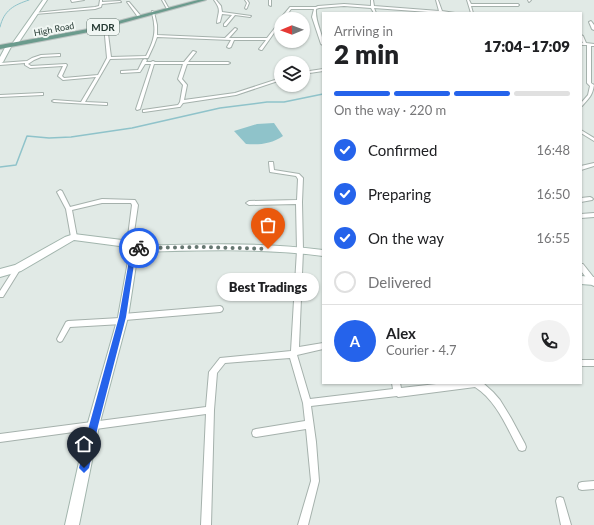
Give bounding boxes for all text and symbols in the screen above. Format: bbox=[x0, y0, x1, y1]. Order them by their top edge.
north arrow bbox=[274, 12, 310, 48]
map controls bbox=[274, 12, 310, 92]
road number: MDR bbox=[87, 19, 119, 35]
street label: High Road bbox=[33, 20, 75, 38]
text: Arriving in bbox=[334, 23, 393, 39]
text: 17:04–17:09 bbox=[484, 37, 570, 55]
text: 2 min bbox=[334, 38, 399, 70]
button: layers bbox=[274, 56, 310, 92]
text: On the way · 220 m bbox=[334, 102, 446, 118]
icon: check bbox=[334, 139, 356, 161]
text: Confirmed bbox=[368, 141, 437, 159]
text: 16:48 bbox=[537, 142, 570, 158]
icon: check bbox=[334, 183, 356, 205]
text: Preparing bbox=[368, 185, 431, 203]
text: 16:50 bbox=[537, 186, 570, 202]
pin bbox=[251, 208, 285, 249]
icon: bag bbox=[257, 214, 279, 236]
icon: check bbox=[334, 227, 356, 249]
courier bbox=[119, 228, 159, 268]
text: On the way bbox=[368, 229, 444, 247]
text: 16:55 bbox=[537, 230, 570, 246]
icon: bike bbox=[128, 237, 150, 259]
callout: Best Tradings bbox=[217, 273, 319, 301]
text: Delivered bbox=[368, 273, 431, 291]
text: Best Tradings bbox=[229, 279, 307, 295]
button: phone bbox=[528, 320, 570, 362]
text: Alex bbox=[386, 324, 416, 342]
text: A bbox=[350, 332, 360, 350]
text: Courier · 4.7 bbox=[386, 342, 457, 358]
pin bbox=[67, 427, 101, 468]
icon: home bbox=[73, 433, 95, 455]

